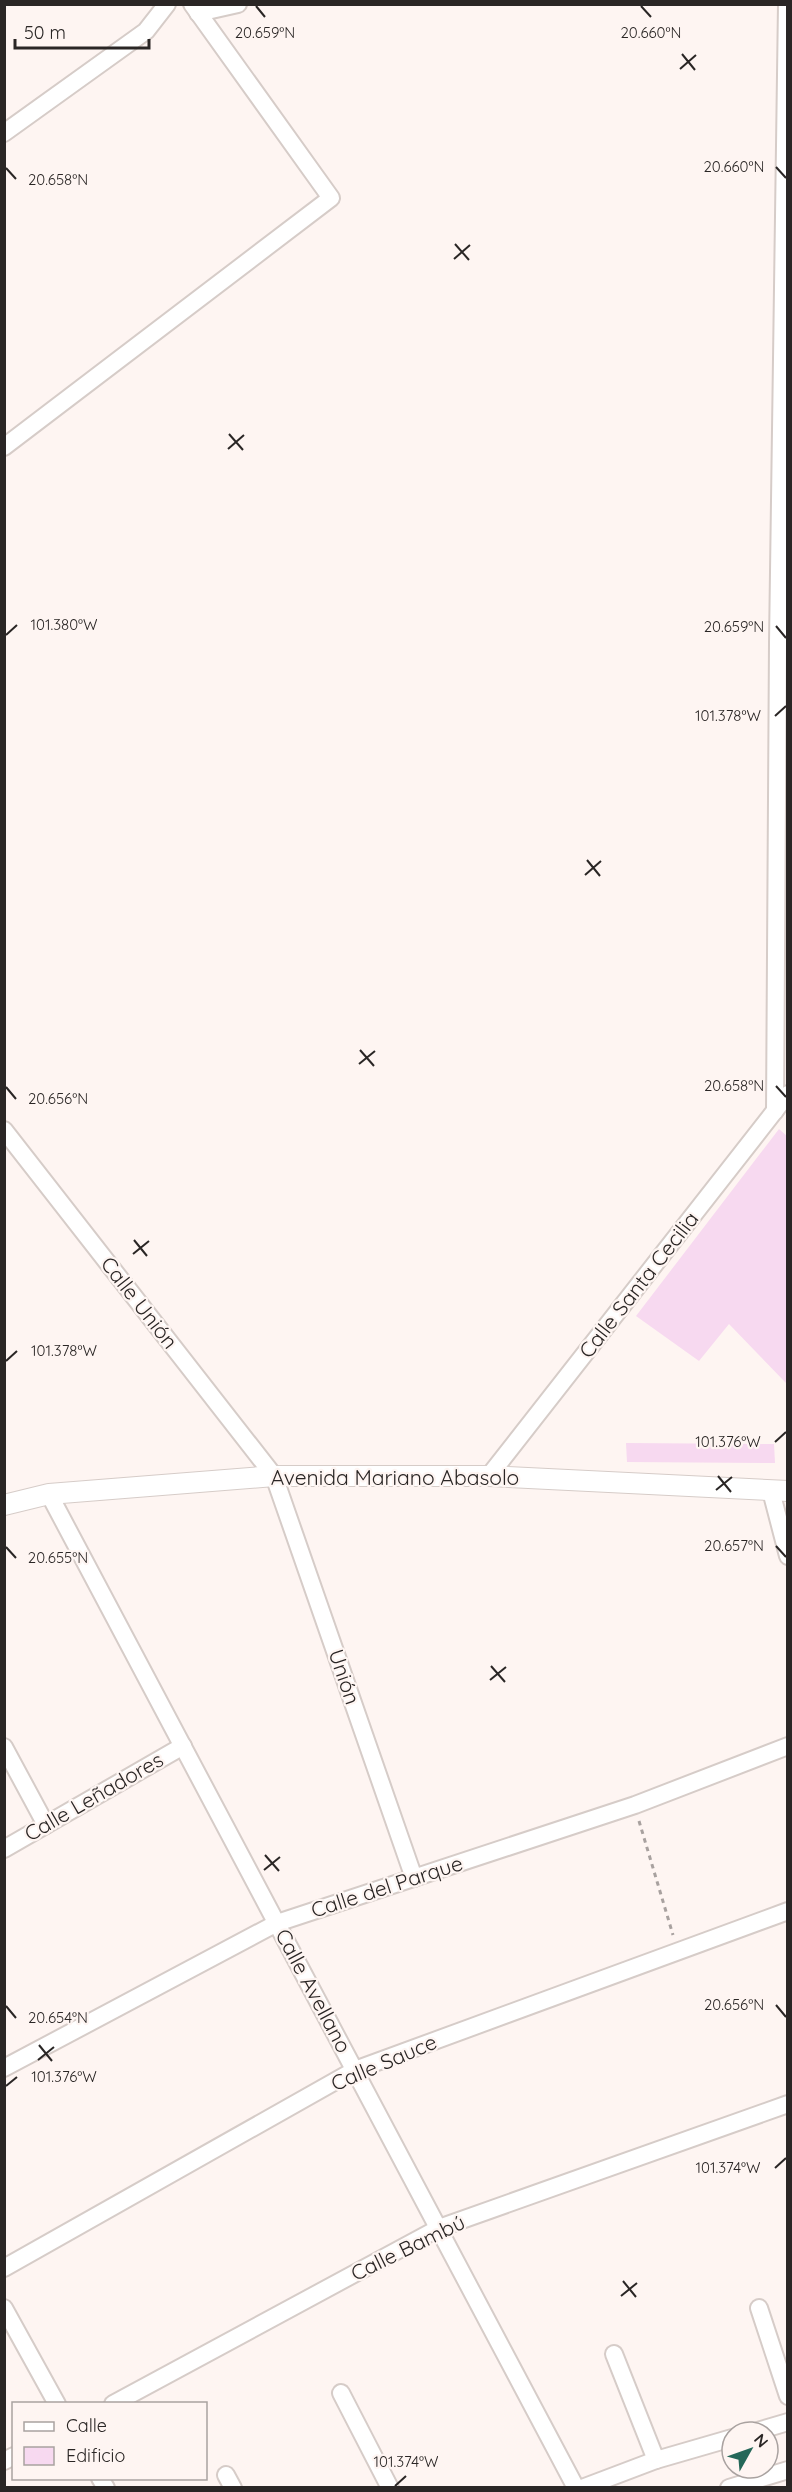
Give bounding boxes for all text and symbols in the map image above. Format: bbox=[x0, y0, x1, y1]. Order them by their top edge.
scale bar bbox=[15, 12, 148, 50]
text: 50 m bbox=[24, 21, 66, 44]
text: 20.659°N bbox=[235, 23, 295, 42]
text: 20.660°N bbox=[621, 23, 681, 42]
text: 20.660°N bbox=[704, 157, 764, 176]
text: 20.658°N bbox=[28, 170, 88, 189]
text: 101.380°W bbox=[30, 615, 98, 634]
text: 20.659°N bbox=[704, 617, 764, 636]
text: 101.378°W bbox=[695, 706, 761, 725]
text: 20.658°N bbox=[704, 1076, 764, 1095]
text: 20.656°N bbox=[28, 1089, 88, 1108]
street label: Calle Santa Cecilia bbox=[573, 1206, 703, 1363]
street label: Calle Unión bbox=[96, 1251, 184, 1354]
text: 101.378°W bbox=[31, 1341, 97, 1360]
text: 101.376°W bbox=[695, 1432, 761, 1451]
street label: Avenida Mariano Abasolo bbox=[271, 1464, 519, 1490]
text: 20.657°N bbox=[704, 1536, 764, 1555]
text: 20.655°N bbox=[28, 1548, 88, 1567]
street label: Unión bbox=[323, 1646, 366, 1708]
street label: Calle Leñadores bbox=[19, 1746, 168, 1846]
street label: Calle del Parque bbox=[308, 1849, 466, 1923]
street label: Calle Avellano bbox=[270, 1924, 357, 2057]
text: 20.656°N bbox=[704, 1995, 764, 2014]
text: 20.654°N bbox=[28, 2008, 88, 2027]
street label: Calle Sauce bbox=[327, 2028, 440, 2096]
text: 101.376°W bbox=[31, 2067, 97, 2086]
text: 101.374°W bbox=[695, 2158, 761, 2177]
street label: Calle Bambú bbox=[346, 2208, 469, 2286]
legend bbox=[12, 2402, 207, 2480]
text: Calle bbox=[66, 2414, 107, 2437]
north arrow bbox=[720, 2420, 780, 2480]
text: N bbox=[750, 2429, 773, 2451]
text: Edificio bbox=[66, 2444, 125, 2467]
text: 101.374°W bbox=[373, 2452, 439, 2471]

